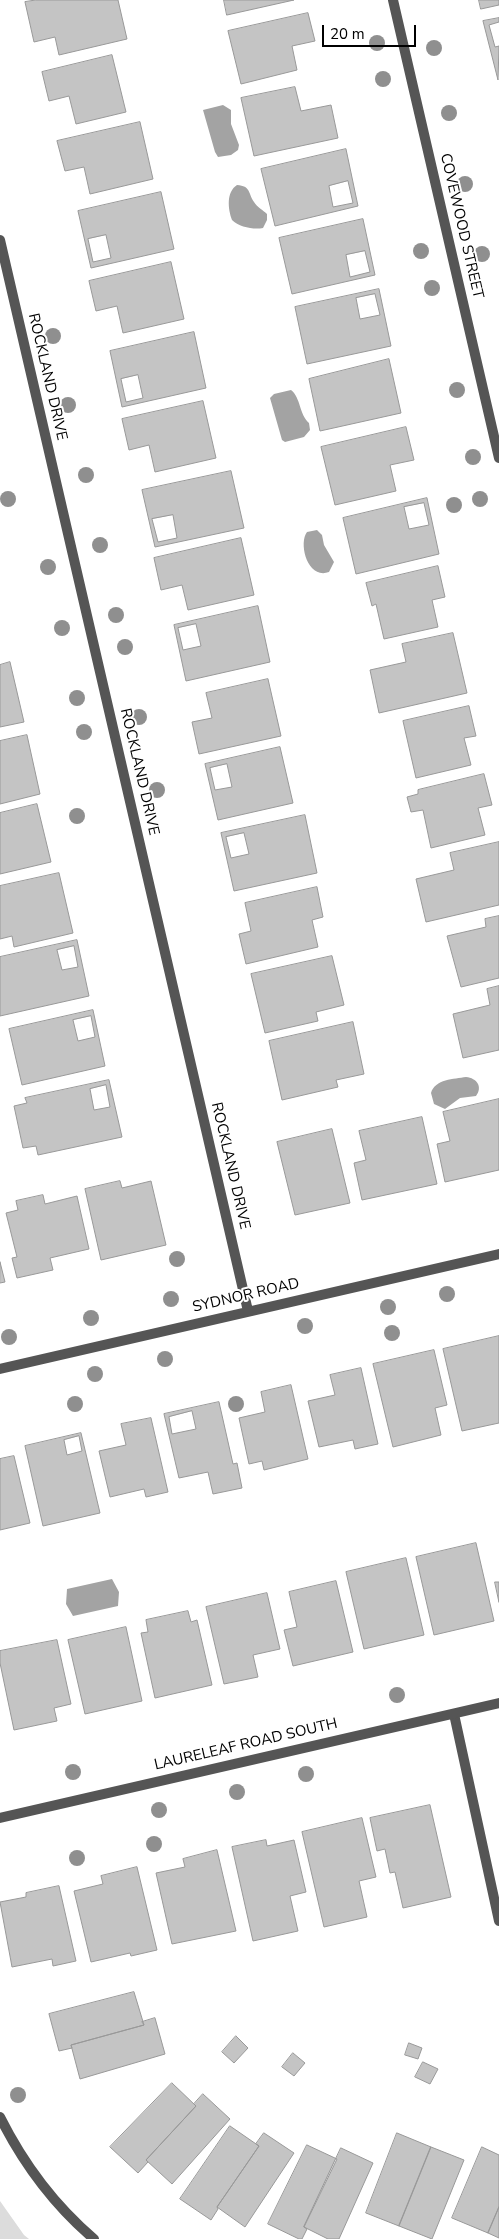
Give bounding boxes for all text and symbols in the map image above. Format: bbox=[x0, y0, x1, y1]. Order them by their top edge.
scale bar bbox=[324, 15, 418, 47]
text: 20 m bbox=[330, 24, 365, 44]
street label: COVEWOOD STREET bbox=[436, 152, 486, 300]
street label: ROCKLAND DRIVE bbox=[24, 312, 70, 442]
street label: ROCKLAND DRIVE bbox=[116, 707, 162, 837]
street label: ROCKLAND DRIVE bbox=[207, 1101, 253, 1231]
street label: SYDNOR ROAD bbox=[191, 1275, 301, 1317]
street label: LAURELEAF ROAD SOUTH bbox=[153, 1715, 339, 1775]

